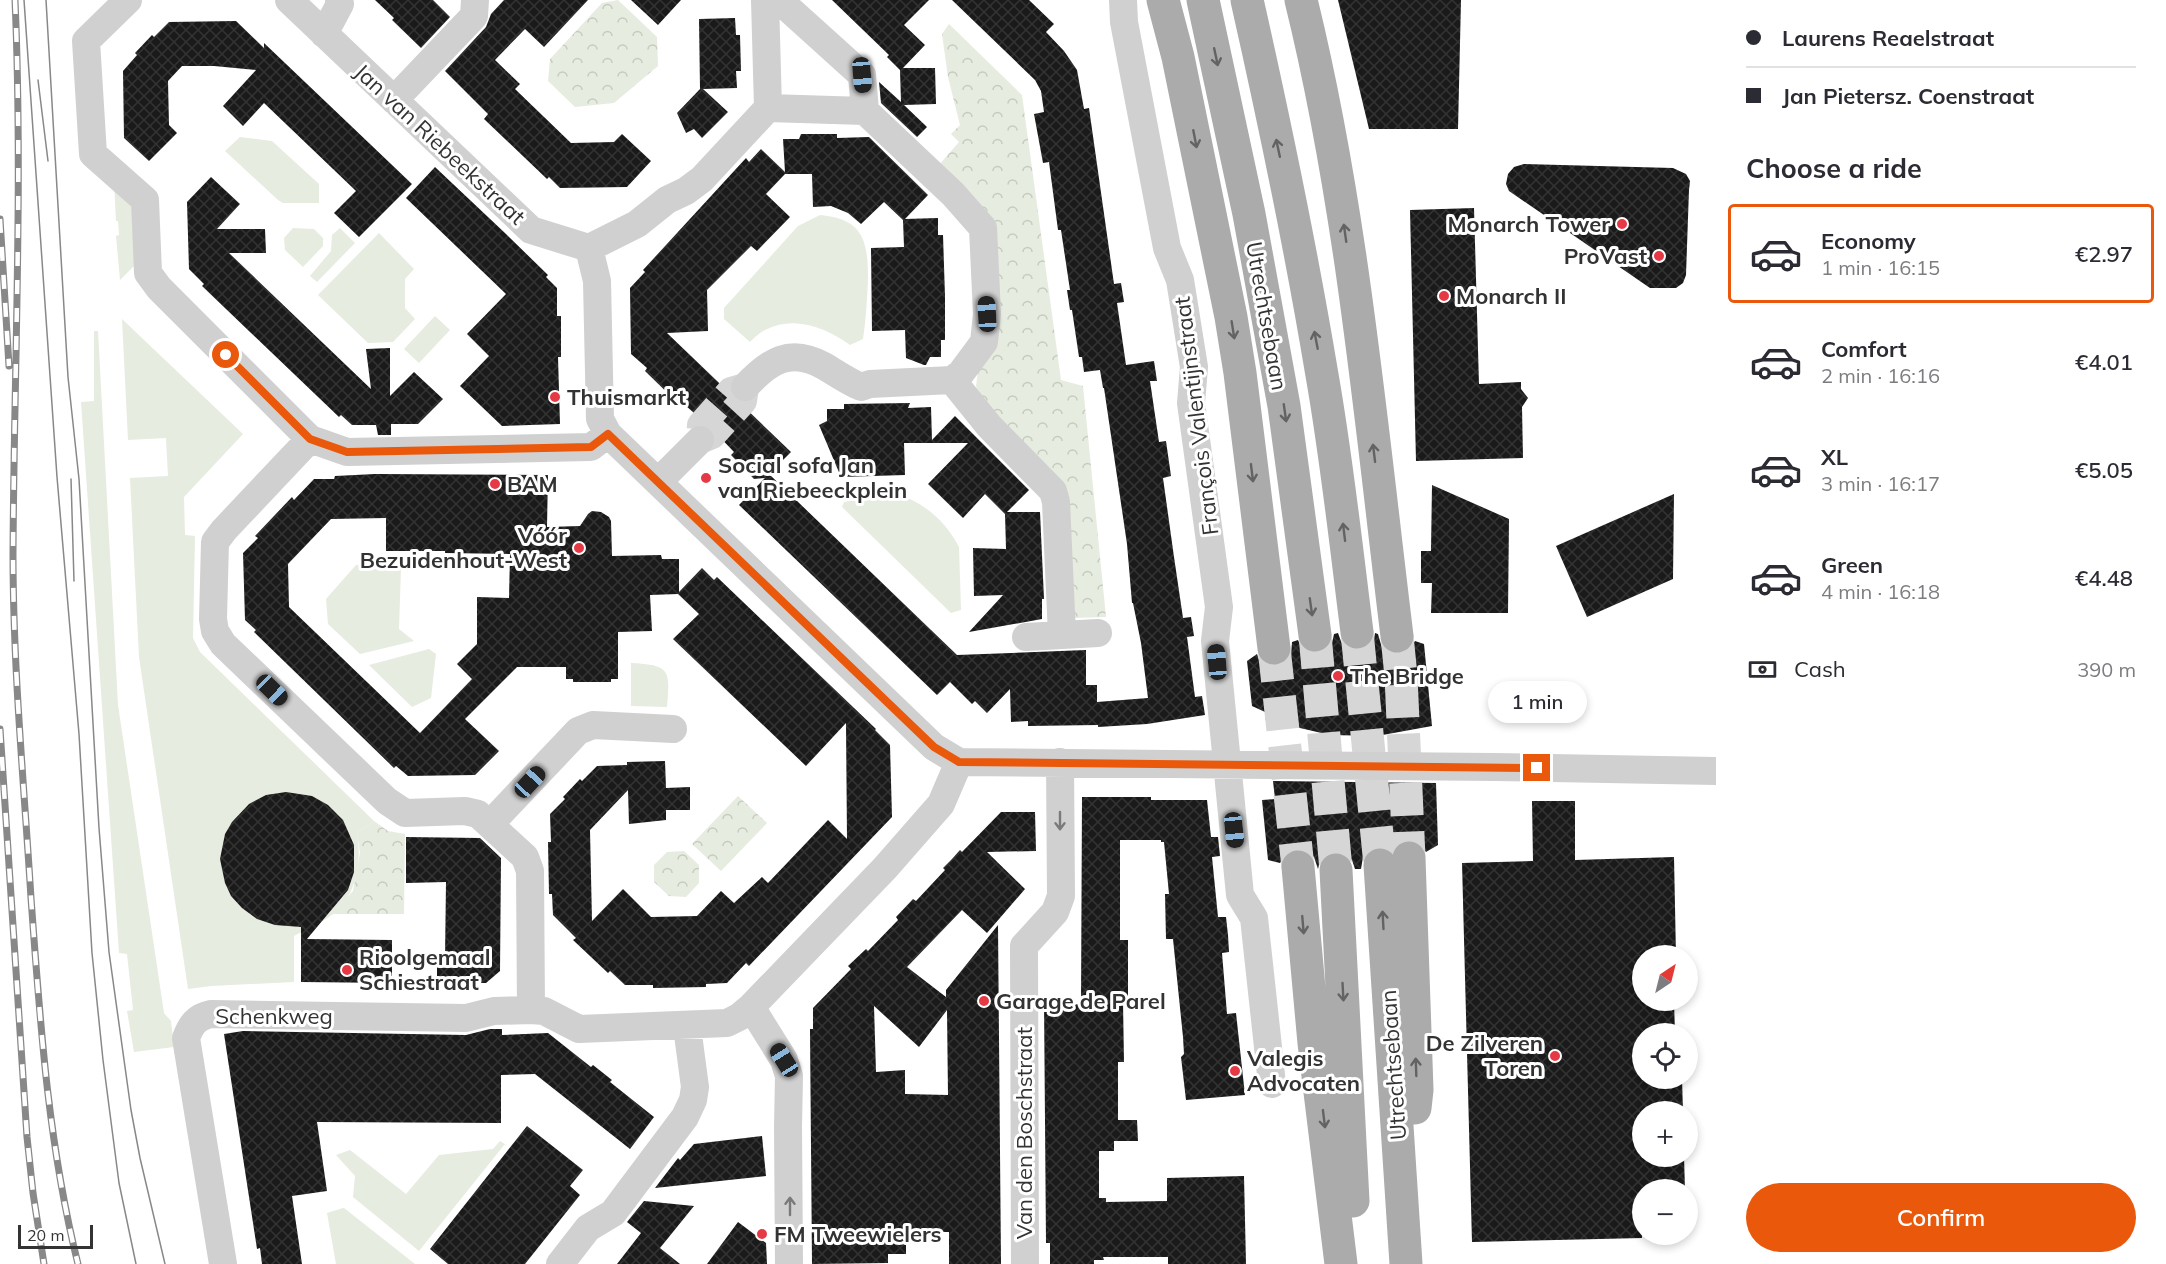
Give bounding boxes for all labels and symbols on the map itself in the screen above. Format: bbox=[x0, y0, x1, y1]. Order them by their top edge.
one-way arrow bbox=[1210, 47, 1222, 66]
car bbox=[851, 56, 873, 94]
street label: Jan van Riebeekstraat bbox=[349, 58, 532, 231]
one-way arrow bbox=[1190, 129, 1201, 148]
one-way arrow bbox=[1272, 139, 1284, 158]
place label: Monarch Tower bbox=[1447, 210, 1610, 238]
marker: Monarch Tower bbox=[1615, 217, 1629, 231]
one-way arrow bbox=[1339, 224, 1350, 243]
street label: Utrechtsebaan bbox=[1240, 239, 1294, 393]
place label: ProVast bbox=[1564, 242, 1647, 270]
marker: ProVast bbox=[1652, 249, 1666, 263]
place label: Monarch II bbox=[1456, 282, 1566, 310]
marker: Monarch II bbox=[1437, 289, 1451, 303]
street label: François Valentijnstraat bbox=[1167, 295, 1225, 537]
car bbox=[977, 296, 997, 332]
one-way arrow bbox=[1227, 320, 1238, 339]
one-way arrow bbox=[1310, 330, 1321, 350]
route start bbox=[212, 341, 239, 368]
place label: Thuismarkt bbox=[567, 383, 686, 411]
marker: Thuismarkt bbox=[548, 390, 562, 404]
one-way arrow bbox=[1279, 403, 1290, 423]
one-way arrow bbox=[1368, 444, 1379, 463]
place label: Social sofa Jan van Riebeeckplein bbox=[717, 451, 907, 504]
one-way arrow bbox=[1247, 462, 1258, 482]
place label: BAM bbox=[507, 470, 558, 498]
marker: Social sofa Jan van Riebeeckplein bbox=[699, 471, 713, 485]
marker: BAM bbox=[488, 477, 502, 491]
place label: Vóór Bezuidenhout-West bbox=[360, 521, 567, 574]
one-way arrow bbox=[1339, 523, 1350, 543]
marker: Vóór Bezuidenhout-West bbox=[572, 541, 586, 555]
one-way arrow bbox=[1306, 596, 1317, 616]
car bbox=[1206, 643, 1228, 681]
place label: The Bridge bbox=[1350, 662, 1464, 690]
marker: The Bridge bbox=[1331, 669, 1345, 683]
car bbox=[253, 671, 291, 709]
callout: 1 min bbox=[1488, 681, 1586, 723]
route end bbox=[1523, 754, 1550, 781]
car bbox=[511, 763, 549, 801]
one-way arrow bbox=[1054, 810, 1066, 830]
car bbox=[1223, 811, 1245, 849]
one-way arrow bbox=[1378, 911, 1389, 931]
one-way arrow bbox=[1298, 915, 1309, 934]
place label: Rioolgemaal Schiestraat bbox=[359, 943, 491, 996]
north arrow bbox=[1632, 945, 1698, 1011]
marker: Rioolgemaal Schiestraat bbox=[340, 963, 354, 977]
one-way arrow bbox=[1337, 981, 1348, 1001]
place label: Garage de Parel bbox=[996, 987, 1166, 1015]
street label: Utrechtsebaan bbox=[1374, 989, 1412, 1141]
marker: Garage de Parel bbox=[977, 994, 991, 1008]
street label: Schenkweg bbox=[215, 1002, 333, 1030]
street label: Van den Boschstraat bbox=[1010, 1026, 1038, 1239]
place label: De Zilveren Toren bbox=[1426, 1029, 1543, 1082]
car bbox=[767, 1040, 801, 1080]
place label: Valegis Advocaten bbox=[1246, 1044, 1360, 1097]
marker: De Zilveren Toren bbox=[1548, 1049, 1562, 1063]
one-way arrow bbox=[1410, 1057, 1422, 1077]
marker: Valegis Advocaten bbox=[1228, 1064, 1242, 1078]
one-way arrow bbox=[1318, 1108, 1329, 1128]
one-way arrow bbox=[784, 1196, 796, 1216]
place label: FM Tweewielers bbox=[774, 1220, 942, 1248]
scale bar bbox=[18, 1222, 93, 1250]
marker: FM Tweewielers bbox=[755, 1227, 769, 1241]

